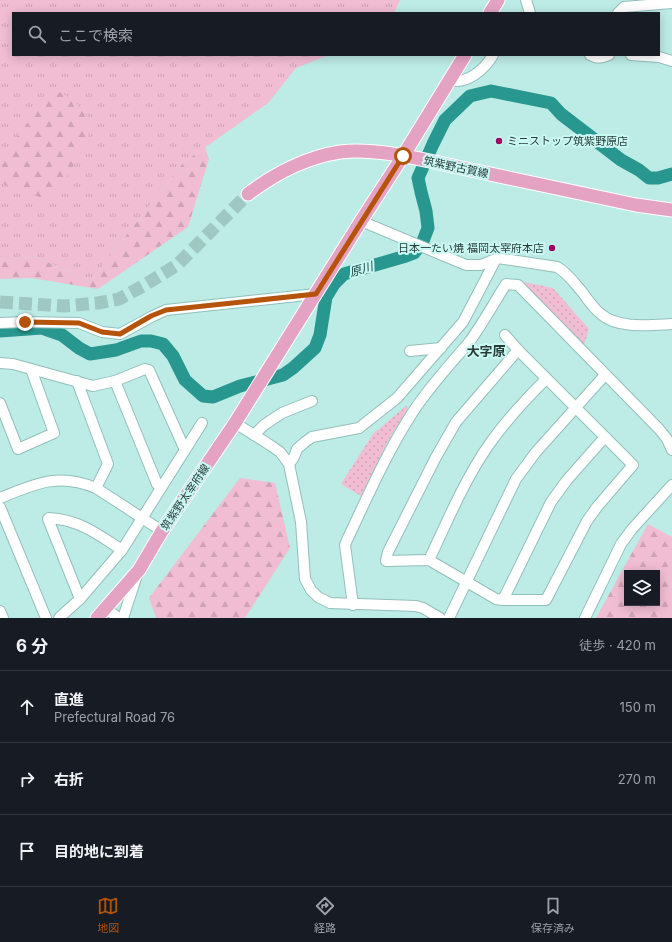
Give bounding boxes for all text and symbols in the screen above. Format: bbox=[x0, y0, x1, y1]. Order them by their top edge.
search box bbox=[12, 12, 660, 56]
icon: search bbox=[26, 23, 48, 45]
text: ここで検索 bbox=[58, 26, 133, 45]
place label: ミニストップ筑紫野原店 bbox=[507, 134, 628, 148]
marker: ミニストップ筑紫野原店 bbox=[494, 136, 504, 146]
route start bbox=[394, 147, 412, 165]
street label: 筑紫野古賀線 bbox=[422, 153, 490, 181]
place label: 日本一たい焼 福岡太宰府本店 bbox=[398, 241, 544, 255]
marker: 日本一たい焼 福岡太宰府本店 bbox=[547, 243, 557, 253]
water label: 原川 bbox=[347, 258, 377, 280]
route end bbox=[16, 313, 34, 331]
district label: 大字原 bbox=[466, 343, 506, 359]
street label: 筑紫野太宰府線 bbox=[158, 461, 212, 533]
map controls bbox=[624, 570, 660, 606]
button: layers bbox=[624, 570, 660, 606]
text: 6 分 bbox=[16, 636, 48, 656]
text: 徒歩 · 420 m bbox=[579, 637, 656, 653]
text: 直進 bbox=[54, 690, 84, 709]
icon: ahead bbox=[16, 696, 38, 718]
text: 150 m bbox=[620, 699, 656, 715]
text: Prefectural Road 76 bbox=[54, 709, 175, 725]
icon: right bbox=[16, 768, 38, 790]
text: 右折 bbox=[54, 770, 84, 789]
text: 270 m bbox=[618, 771, 656, 787]
icon: arrive bbox=[16, 840, 38, 862]
text: 目的地に到着 bbox=[54, 842, 144, 861]
tab: 地図 bbox=[97, 895, 119, 935]
tab: 経路 bbox=[314, 895, 336, 935]
tab: 保存済み bbox=[531, 895, 575, 935]

